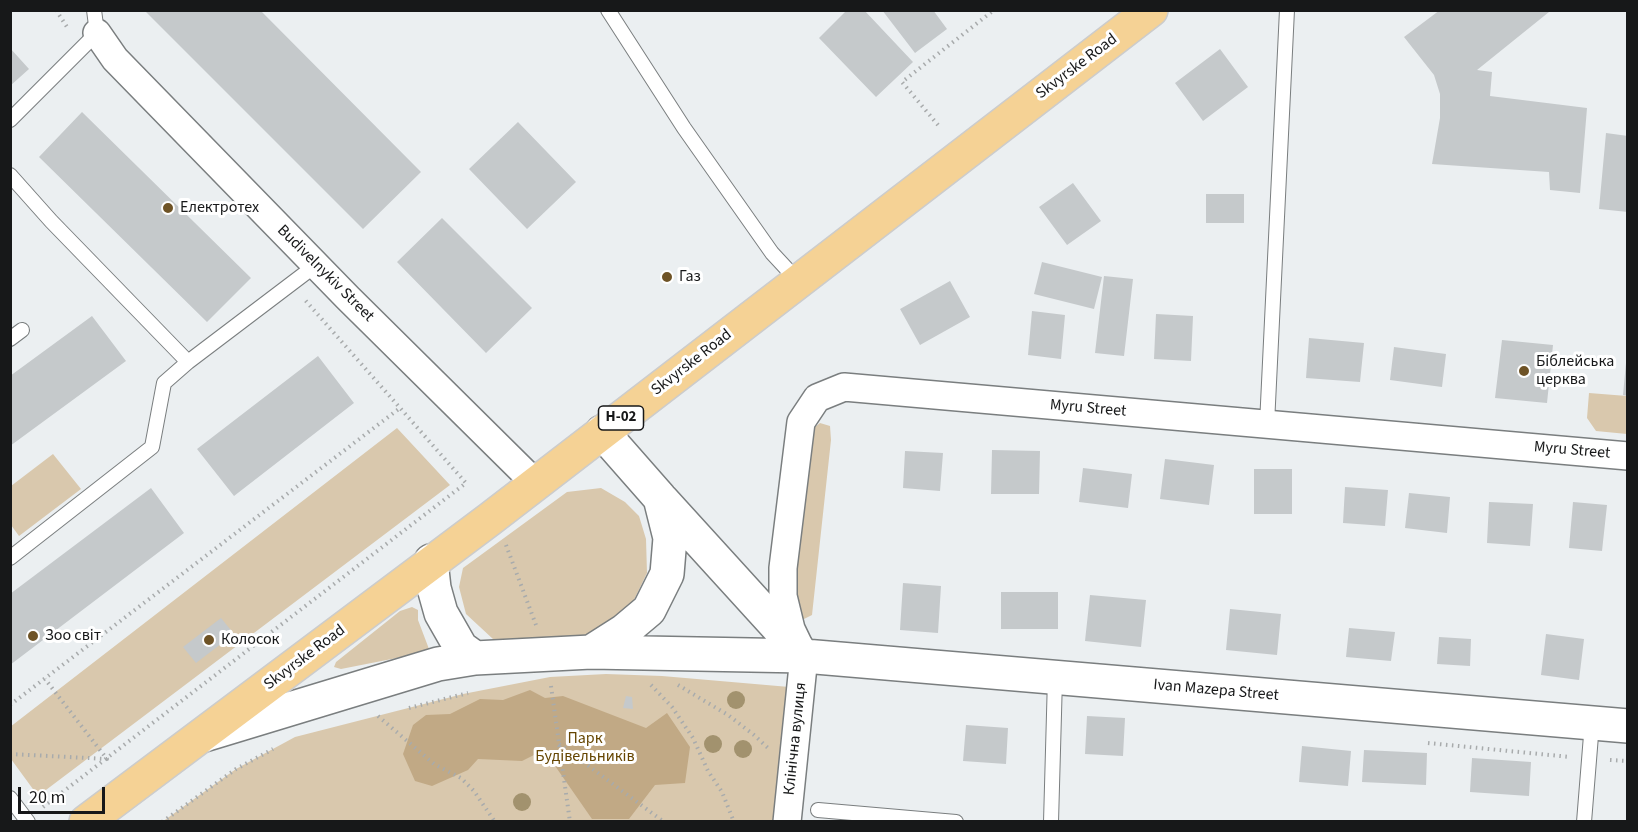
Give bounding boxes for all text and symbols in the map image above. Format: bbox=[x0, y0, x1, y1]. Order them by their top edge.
street label: Skvyrske Road bbox=[1033, 30, 1121, 104]
place label: Електротех bbox=[180, 198, 259, 218]
marker: Електротех bbox=[161, 201, 175, 215]
street label: Budivelnykiv Street bbox=[273, 222, 377, 326]
place label: Газ bbox=[679, 267, 701, 287]
marker: Газ bbox=[660, 270, 674, 284]
street label: Skvyrske Road bbox=[648, 326, 736, 400]
place label: Біблейська церква bbox=[1536, 352, 1614, 390]
marker: Біблейська церква bbox=[1517, 364, 1531, 378]
street label: Myru Street bbox=[1049, 396, 1127, 422]
road number: Н-02 bbox=[598, 406, 644, 430]
street label: Myru Street bbox=[1533, 438, 1611, 464]
street label: Skvyrske Road bbox=[261, 621, 349, 695]
place label: Зоо світ bbox=[45, 626, 101, 646]
marker: Зоо світ bbox=[26, 629, 40, 643]
place label: Колосок bbox=[221, 630, 280, 650]
marker: Колосок bbox=[202, 633, 216, 647]
street label: Ivan Mazepa Street bbox=[1153, 676, 1279, 706]
street label: Клінічна вулиця bbox=[781, 682, 811, 796]
park label: Парк Будівельників bbox=[535, 729, 635, 767]
scale bar bbox=[21, 775, 108, 813]
text: 20 m bbox=[29, 785, 65, 810]

